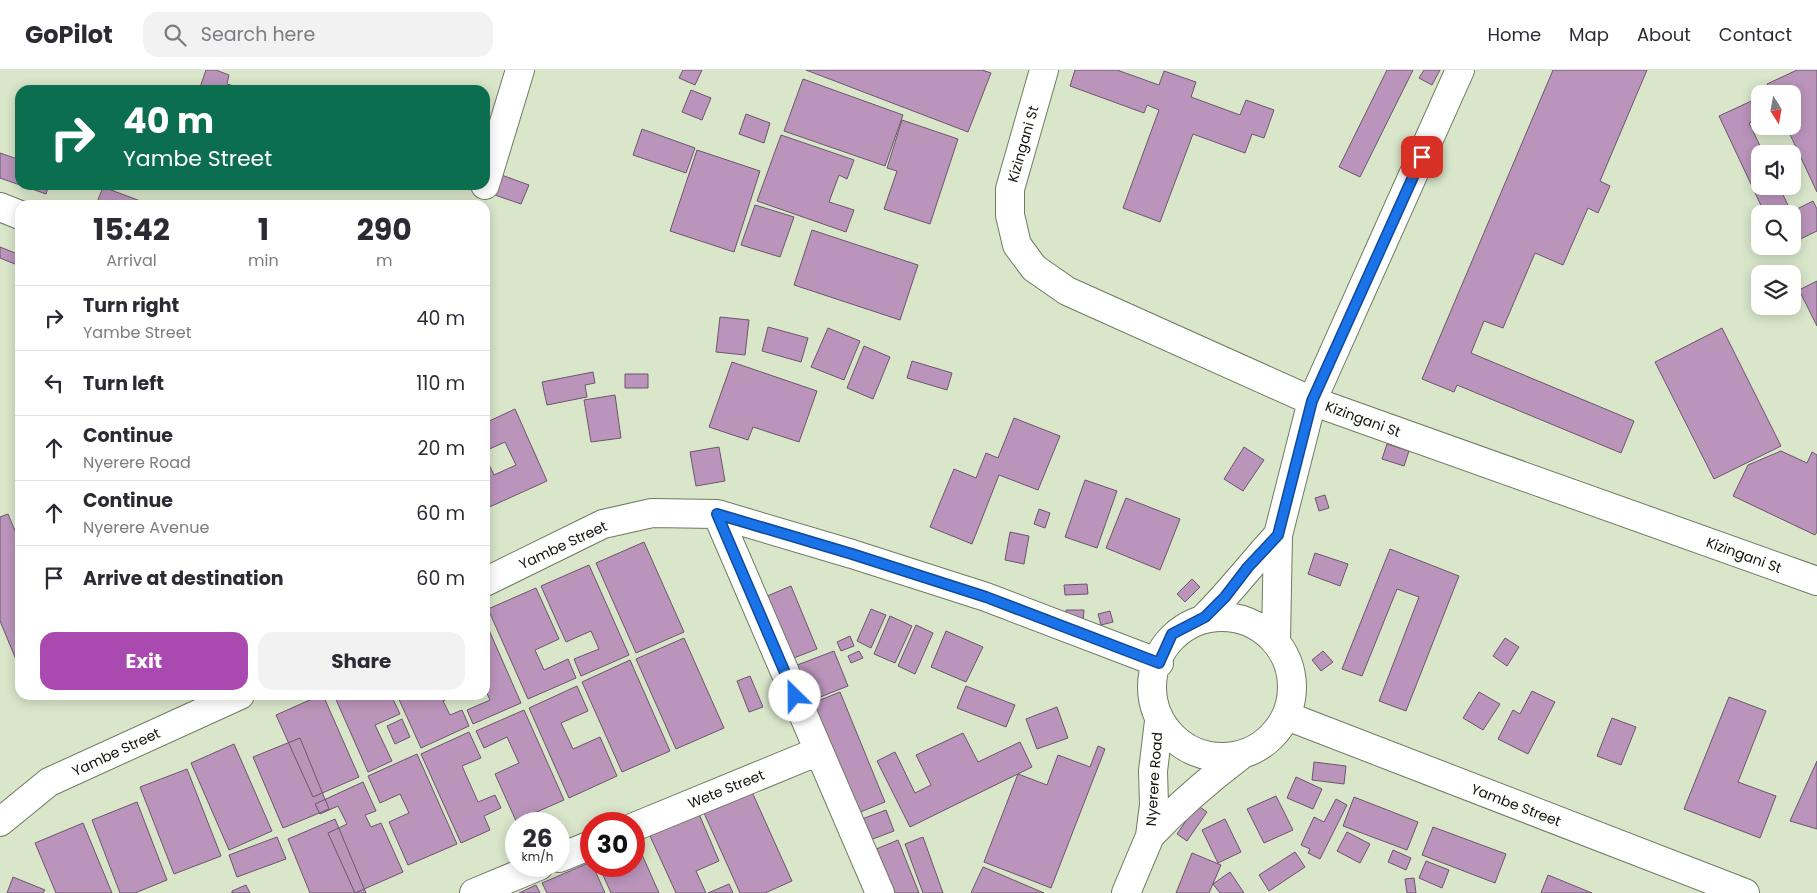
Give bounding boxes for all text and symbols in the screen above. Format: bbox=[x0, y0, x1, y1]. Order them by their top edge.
search box bbox=[143, 12, 493, 57]
text: GoPilot bbox=[25, 18, 113, 51]
icon: search bbox=[161, 21, 189, 49]
text: Search here bbox=[201, 21, 315, 48]
text: Home bbox=[1487, 22, 1541, 47]
text: Map bbox=[1569, 22, 1609, 47]
text: About bbox=[1637, 22, 1691, 47]
text: Contact bbox=[1719, 22, 1792, 47]
north arrow bbox=[1751, 85, 1801, 135]
map controls bbox=[1751, 85, 1801, 315]
text: 40 m bbox=[123, 96, 214, 145]
street label: Kizingani St bbox=[1002, 103, 1044, 185]
icon: right bbox=[40, 105, 105, 170]
pin bbox=[1401, 136, 1443, 178]
text: Yambe Street bbox=[123, 143, 272, 174]
icon: arrive bbox=[1408, 143, 1436, 171]
button: sound bbox=[1751, 145, 1801, 195]
button: search bbox=[1751, 205, 1801, 255]
text: 15:42 bbox=[93, 208, 170, 251]
text: 1 bbox=[258, 208, 269, 251]
text: 290 bbox=[357, 208, 412, 251]
text: Arrival bbox=[106, 249, 157, 272]
text: min bbox=[248, 249, 279, 272]
text: m bbox=[376, 249, 393, 272]
button: layers bbox=[1751, 265, 1801, 315]
text: Turn right bbox=[83, 292, 179, 319]
icon: right bbox=[40, 304, 68, 332]
text: 40 m bbox=[416, 305, 465, 332]
text: Yambe Street bbox=[83, 321, 192, 344]
icon: left bbox=[40, 369, 68, 397]
text: Turn left bbox=[83, 370, 164, 397]
text: 110 m bbox=[416, 370, 465, 397]
street label: Kizingani St bbox=[1322, 396, 1404, 442]
text: Continue bbox=[83, 422, 173, 449]
icon: ahead bbox=[40, 434, 68, 462]
text: 20 m bbox=[417, 435, 465, 462]
text: Nyerere Road bbox=[83, 451, 191, 474]
text: Continue bbox=[83, 487, 173, 514]
icon: ahead bbox=[40, 499, 68, 527]
text: 60 m bbox=[416, 500, 465, 527]
text: Nyerere Avenue bbox=[83, 516, 209, 539]
street label: Yambe Street bbox=[516, 516, 610, 574]
street label: Kizingani St bbox=[1703, 532, 1785, 578]
icon: arrive bbox=[40, 564, 68, 592]
text: Arrive at destination bbox=[83, 565, 284, 592]
text: 60 m bbox=[416, 565, 465, 592]
button: Exit bbox=[40, 632, 248, 690]
button: Share bbox=[258, 632, 465, 690]
position arrow bbox=[768, 669, 820, 721]
street label: Yambe Street bbox=[69, 723, 163, 781]
street label: Nyerere Road bbox=[1141, 731, 1167, 827]
street label: Wete Street bbox=[685, 765, 767, 813]
street label: Yambe Street bbox=[1468, 779, 1564, 831]
speed limit sign: 30 bbox=[580, 812, 645, 877]
text: 26 bbox=[522, 821, 553, 856]
text: km/h bbox=[522, 848, 553, 865]

